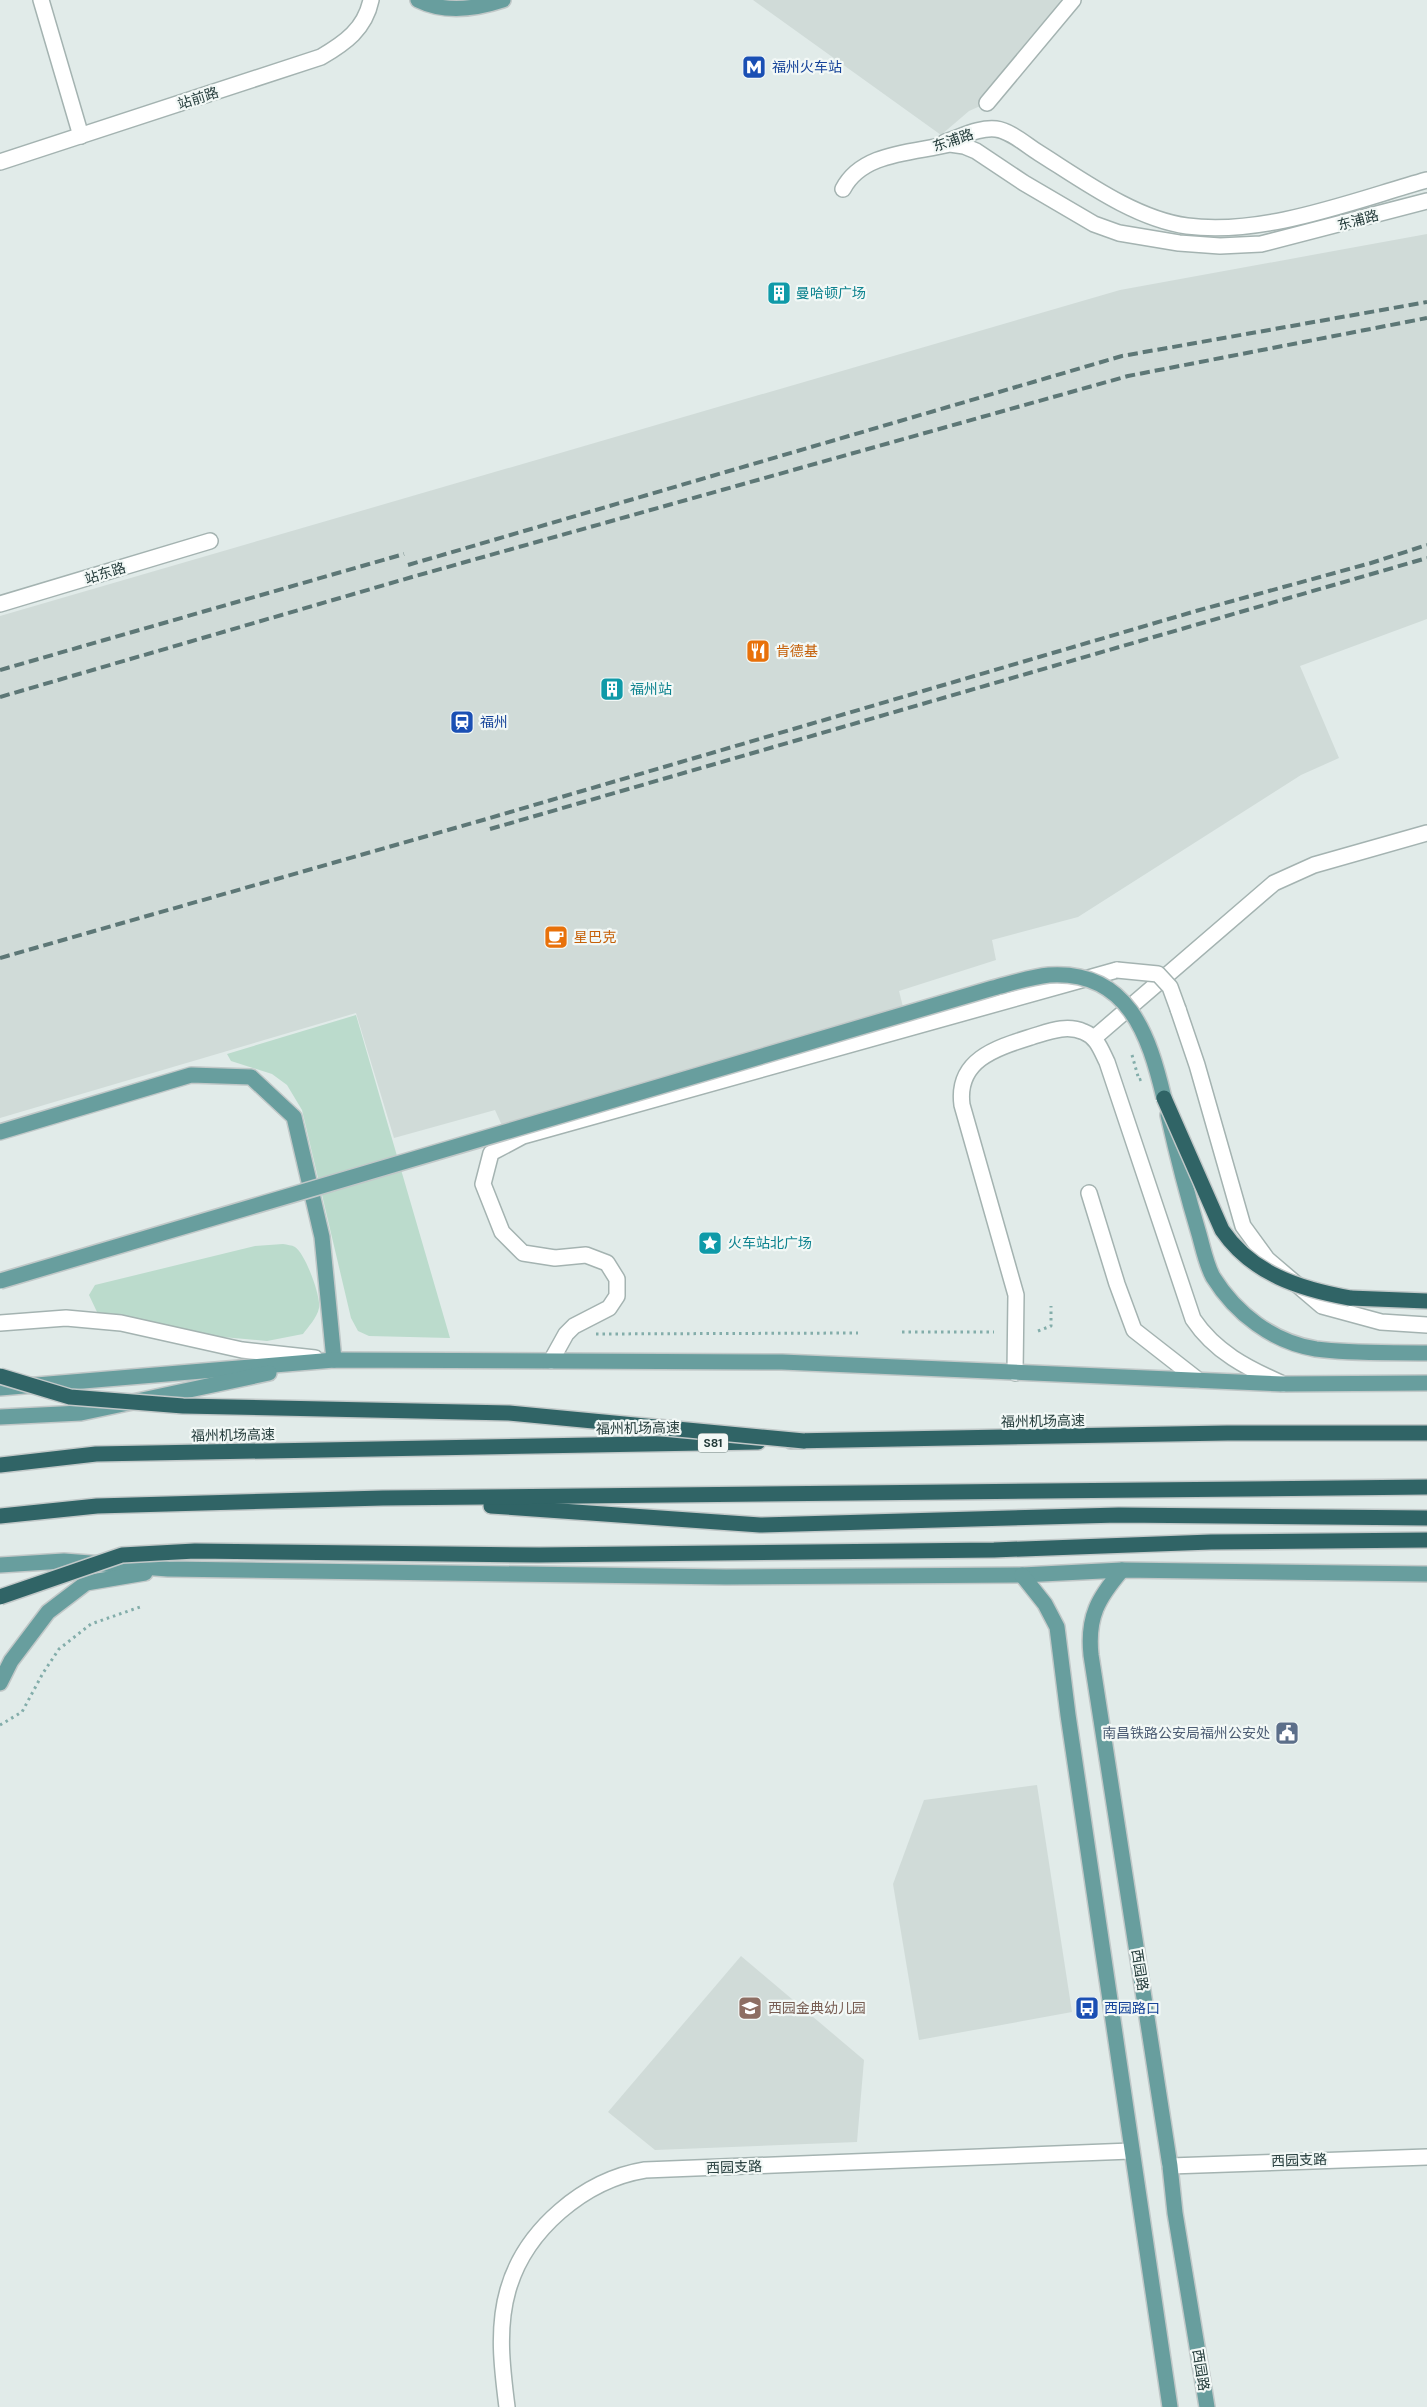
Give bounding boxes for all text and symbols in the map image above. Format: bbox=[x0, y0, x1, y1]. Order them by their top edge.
metro station icon: 福州火车站 bbox=[741, 54, 767, 80]
place label: 福州火车站 bbox=[772, 58, 842, 76]
street label: 站前路 bbox=[175, 83, 221, 113]
street label: 东浦路 bbox=[930, 125, 976, 155]
street label: 东浦路 bbox=[1335, 206, 1381, 234]
building icon: 曼哈顿广场 bbox=[766, 280, 792, 306]
place label: 曼哈顿广场 bbox=[796, 284, 866, 302]
street label: 站东路 bbox=[82, 558, 128, 588]
restaurant icon: 肯德基 bbox=[745, 638, 771, 664]
place label: 肯德基 bbox=[776, 642, 818, 660]
building icon: 福州站 bbox=[599, 676, 625, 702]
place label: 福州站 bbox=[630, 680, 672, 698]
station icon: 福州 bbox=[449, 709, 475, 735]
place label: 福州 bbox=[480, 713, 508, 731]
cafe icon: 星巴克 bbox=[543, 924, 569, 950]
place label: 星巴克 bbox=[574, 928, 616, 946]
place icon: 火车站北广场 bbox=[697, 1230, 723, 1256]
place label: 火车站北广场 bbox=[728, 1234, 812, 1252]
street label: 福州机场高速 bbox=[1001, 1411, 1085, 1431]
street label: 福州机场高速 bbox=[596, 1418, 680, 1438]
street label: 福州机场高速 bbox=[191, 1425, 275, 1445]
road number: S81 bbox=[698, 1434, 728, 1452]
public building icon: 南昌铁路公安局福州公安处 bbox=[1274, 1720, 1300, 1746]
place label: 南昌铁路公安局福州公安处 bbox=[1102, 1724, 1270, 1742]
street label: 西园路 bbox=[1128, 1948, 1152, 1992]
school or university icon: 西园金典幼儿园 bbox=[737, 1995, 763, 2021]
bus stop icon: 西园路口 bbox=[1074, 1995, 1100, 2021]
place label: 西园金典幼儿园 bbox=[768, 1999, 866, 2017]
place label: 西园路口 bbox=[1104, 1999, 1160, 2017]
street label: 西园支路 bbox=[1271, 2150, 1327, 2170]
street label: 西园支路 bbox=[706, 2157, 762, 2177]
street label: 西园路 bbox=[1189, 2348, 1213, 2392]

